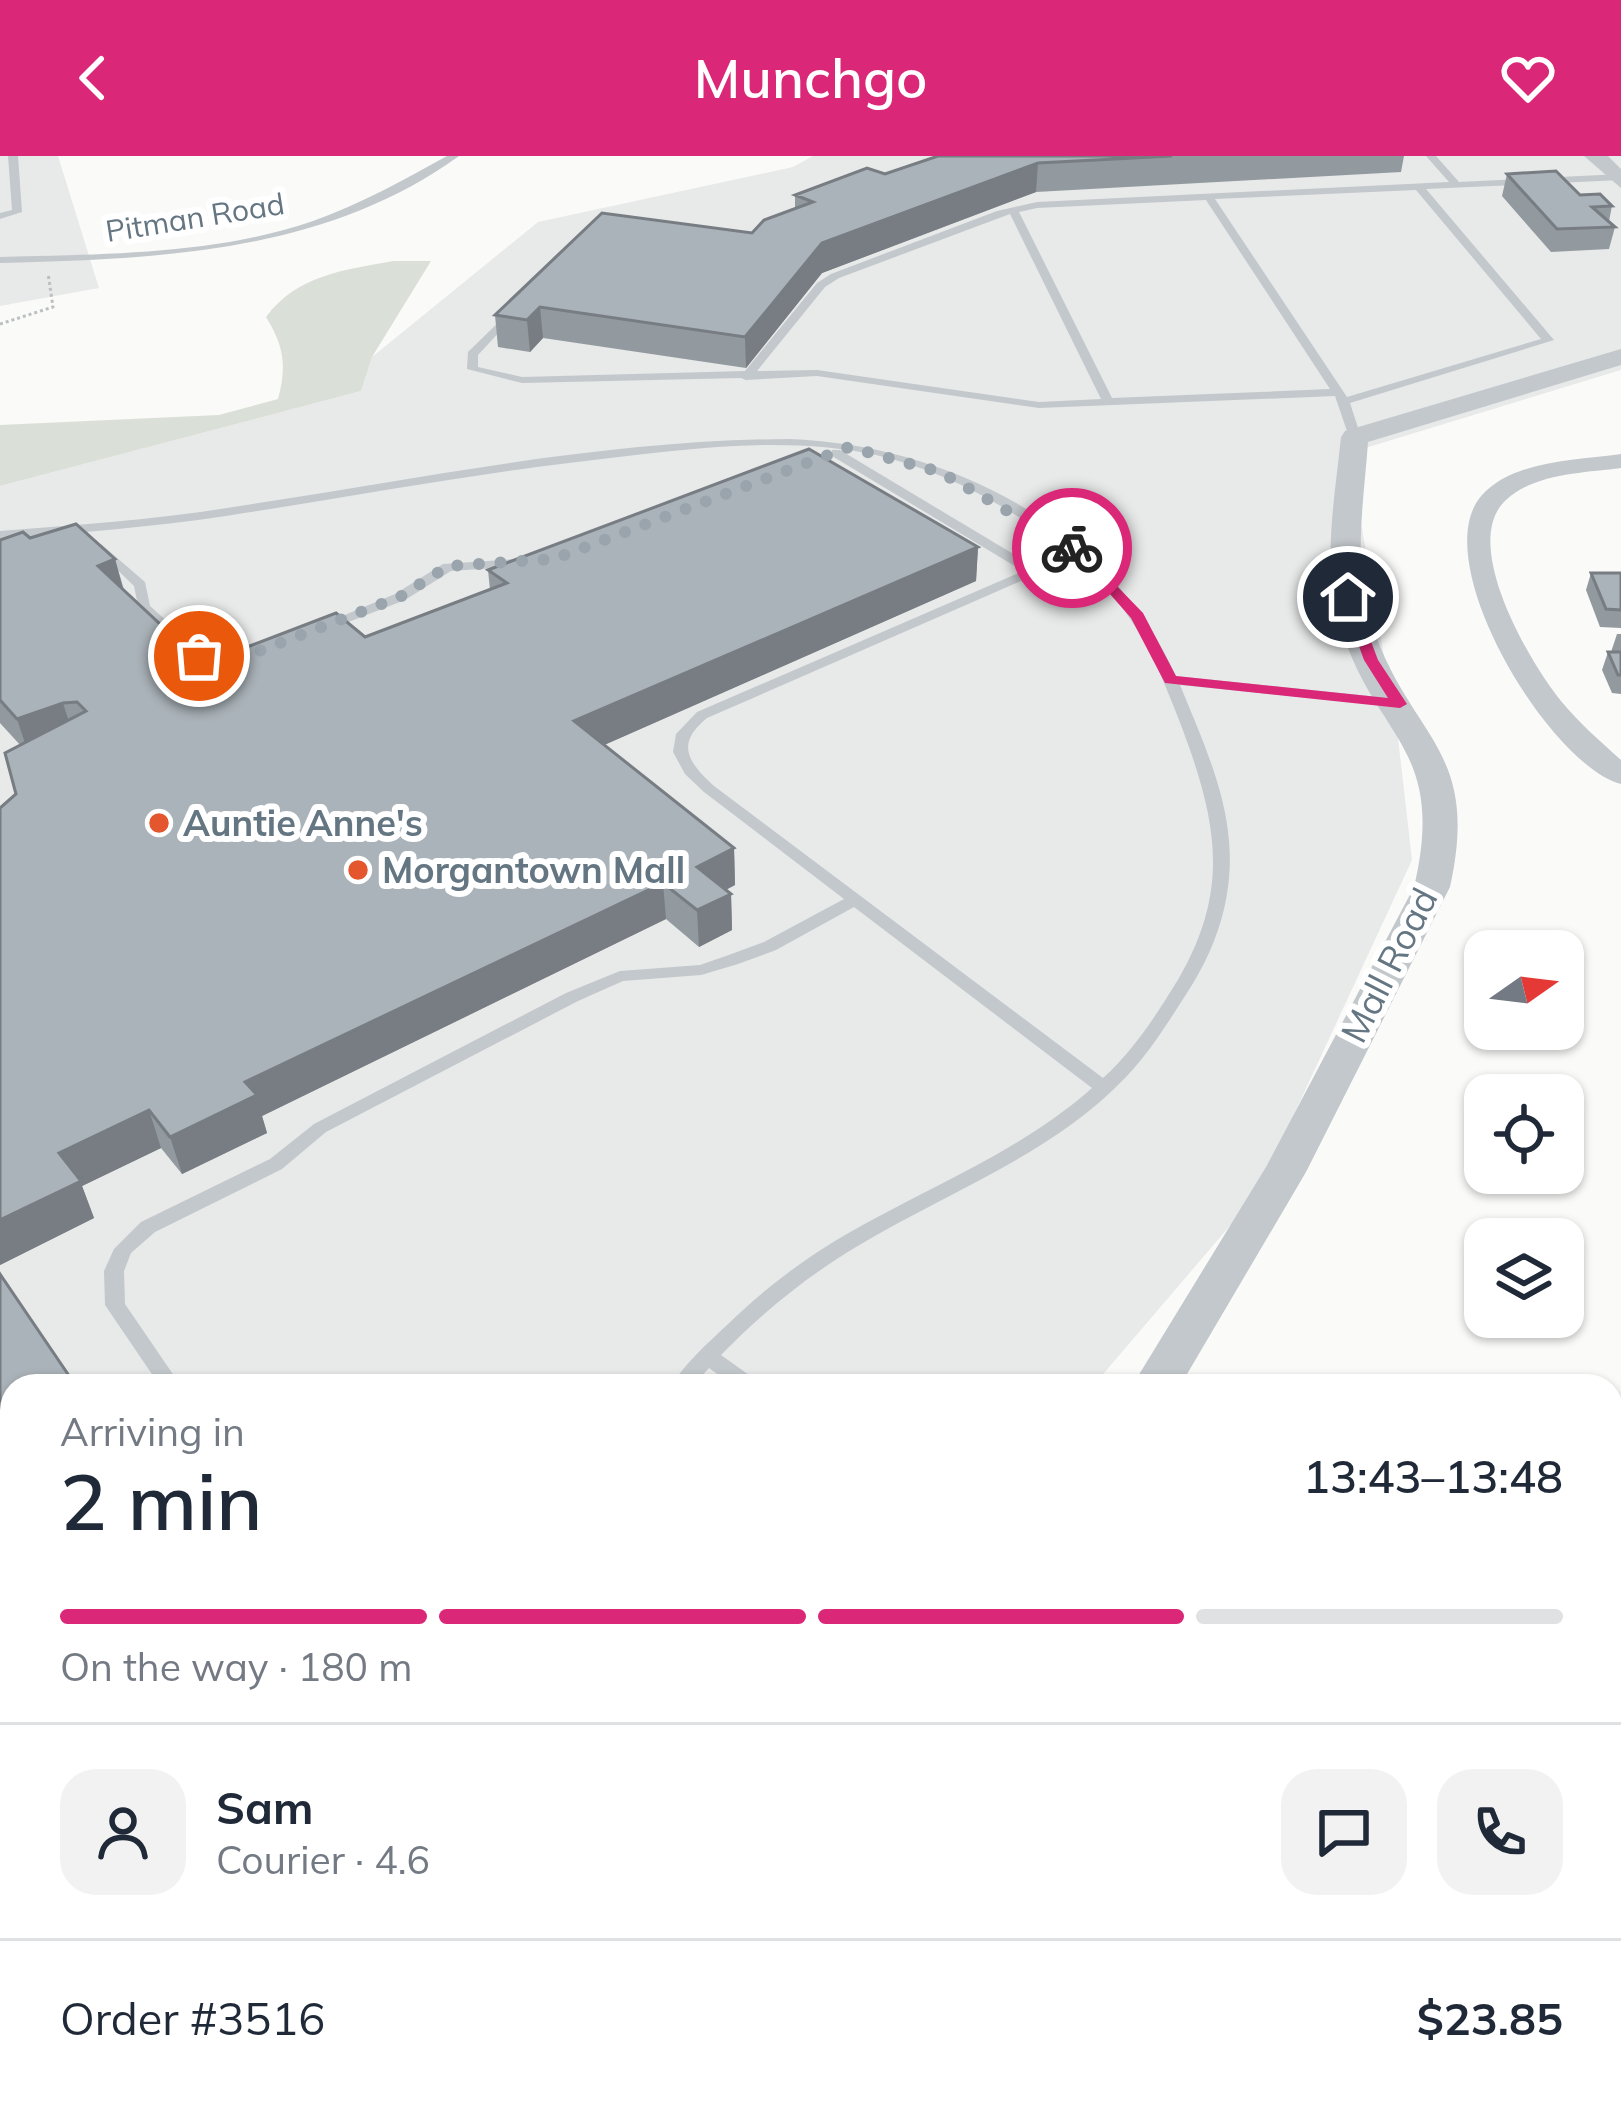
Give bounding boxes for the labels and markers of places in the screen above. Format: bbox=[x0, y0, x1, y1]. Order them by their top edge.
pin bbox=[1297, 546, 1399, 648]
pin bbox=[148, 605, 250, 707]
place label: Auntie Anne's bbox=[183, 800, 423, 845]
marker: Auntie Anne's bbox=[146, 810, 172, 836]
place label: Morgantown Mall bbox=[382, 847, 685, 892]
marker: Morgantown Mall bbox=[345, 857, 371, 883]

